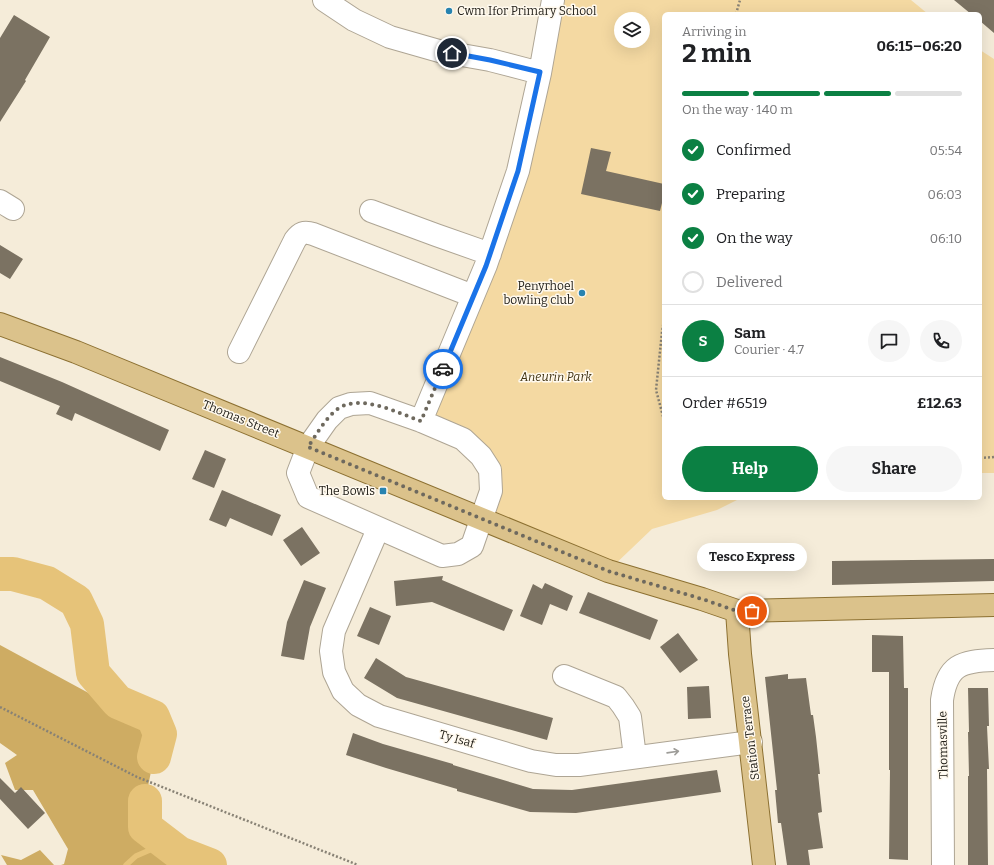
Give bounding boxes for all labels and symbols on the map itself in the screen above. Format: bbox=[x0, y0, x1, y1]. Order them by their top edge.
place label: Cwm Ifor Primary School bbox=[457, 4, 597, 18]
marker: Cwm Ifor Primary School bbox=[444, 6, 454, 16]
pin bbox=[435, 36, 469, 70]
place label: Penyrhoel bowling club bbox=[503, 279, 575, 307]
marker: Penyrhoel bowling club bbox=[577, 288, 587, 298]
courier bbox=[423, 349, 463, 389]
park label: Aneurin Park bbox=[519, 370, 592, 384]
street label: Thomas Street bbox=[201, 397, 282, 441]
place label: The Bowls bbox=[319, 484, 375, 498]
marker: The Bowls bbox=[378, 486, 388, 496]
callout: Tesco Express bbox=[697, 543, 807, 571]
pin bbox=[735, 594, 769, 628]
street label: Station Terrace bbox=[738, 695, 762, 781]
street label: Thomasville bbox=[935, 711, 951, 779]
street label: Ty Isaf bbox=[438, 727, 477, 751]
one-way arrow bbox=[666, 748, 679, 756]

